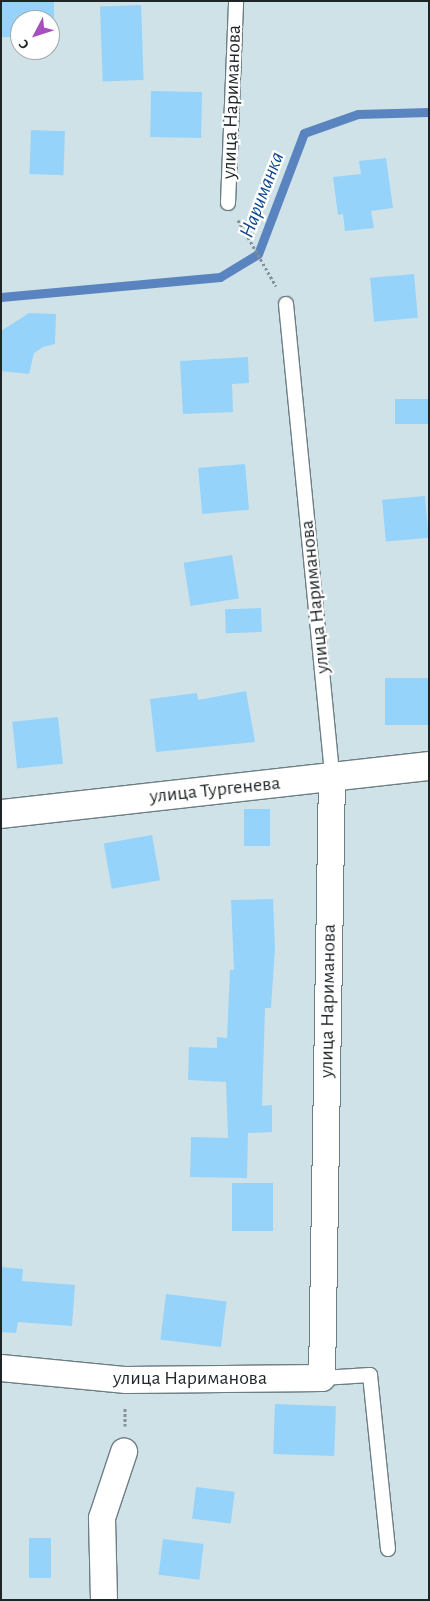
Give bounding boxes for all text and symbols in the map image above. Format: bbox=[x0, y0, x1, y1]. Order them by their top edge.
north arrow bbox=[10, 10, 60, 60]
street label: улица Нариманова bbox=[217, 25, 247, 179]
text: С bbox=[16, 37, 32, 51]
water label: Нариманка bbox=[234, 149, 290, 241]
street label: улица Нариманова bbox=[295, 519, 335, 675]
street label: улица Тургенева bbox=[148, 771, 282, 809]
street label: улица Нариманова bbox=[315, 924, 341, 1078]
street label: улица Нариманова bbox=[113, 1366, 267, 1390]

